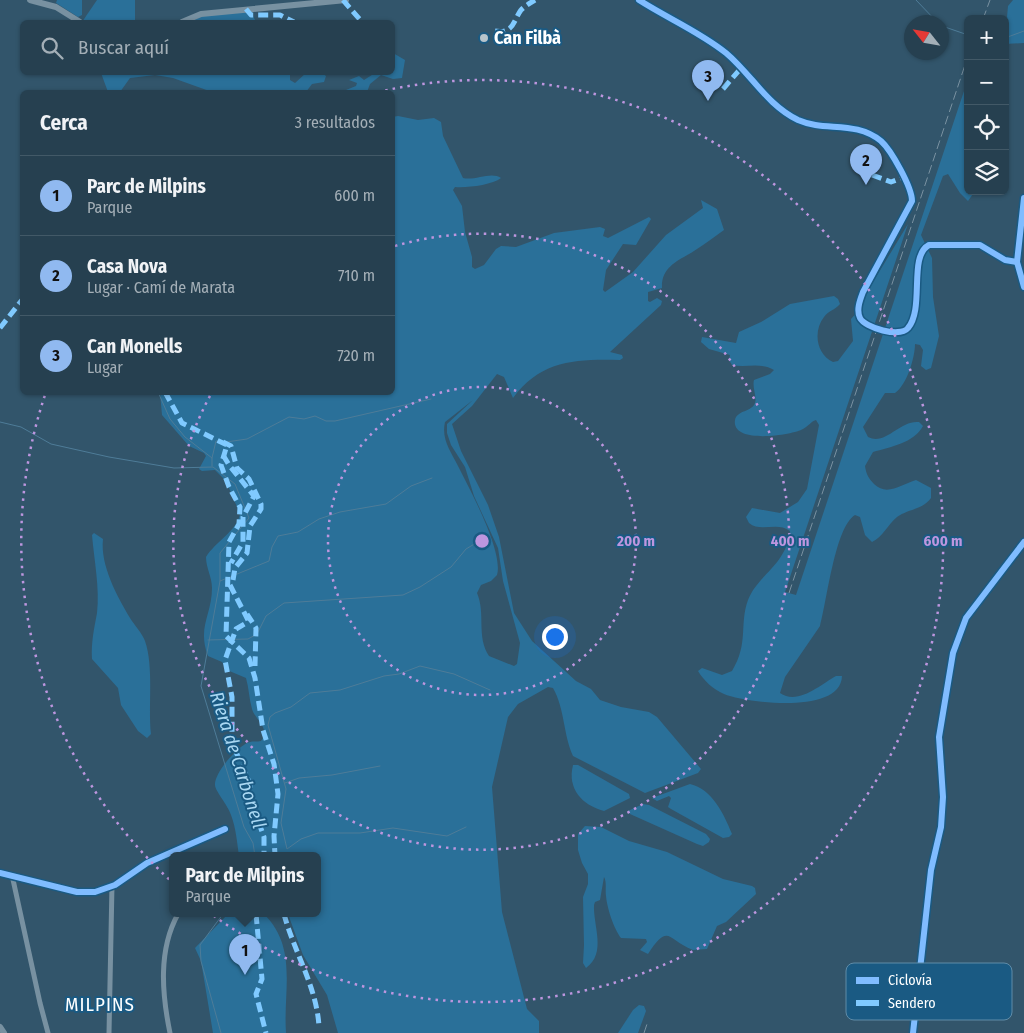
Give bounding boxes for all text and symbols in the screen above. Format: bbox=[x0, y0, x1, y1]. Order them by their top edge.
north arrow bbox=[904, 15, 949, 60]
map controls bbox=[964, 15, 1009, 195]
button: + bbox=[964, 15, 1009, 60]
search box bbox=[20, 20, 395, 75]
place label: Can Filbà bbox=[494, 27, 561, 49]
marker: Can Filbà bbox=[478, 32, 490, 44]
icon: search bbox=[38, 34, 66, 62]
text: Buscar aquí bbox=[78, 36, 169, 59]
pin: 3 bbox=[692, 60, 724, 101]
button: − bbox=[964, 60, 1009, 105]
button: locate bbox=[964, 105, 1009, 150]
text: Cerca bbox=[40, 110, 88, 136]
text: 3 resultados bbox=[295, 113, 375, 132]
pin: 2 bbox=[850, 144, 882, 185]
button: layers bbox=[964, 150, 1009, 195]
text: Parc de Milpins bbox=[87, 175, 206, 198]
text: 1 bbox=[53, 186, 59, 205]
text: 600 m bbox=[334, 186, 375, 205]
text: Parque bbox=[87, 198, 132, 217]
text: Casa Nova bbox=[87, 255, 167, 278]
text: 2 bbox=[52, 266, 60, 285]
text: 710 m bbox=[338, 266, 375, 285]
text: Lugar · Camí de Marata bbox=[87, 278, 235, 297]
text: Can Monells bbox=[87, 335, 182, 358]
text: 3 bbox=[52, 346, 60, 365]
text: 720 m bbox=[337, 346, 375, 365]
text: Lugar bbox=[87, 358, 123, 377]
centre of rings bbox=[473, 532, 491, 550]
text: 200 m bbox=[616, 532, 655, 550]
text: 400 m bbox=[771, 532, 809, 550]
text: 600 m bbox=[924, 532, 962, 550]
your location bbox=[542, 624, 568, 650]
water label: Riera de Carbonell bbox=[205, 689, 271, 831]
popup bbox=[169, 852, 321, 917]
text: Parc de Milpins bbox=[186, 864, 304, 887]
text: Parque bbox=[186, 887, 231, 906]
pin: 1 bbox=[229, 934, 261, 975]
legend bbox=[846, 963, 1012, 1020]
text: Ciclovía bbox=[888, 972, 932, 989]
district label: MILPINS bbox=[65, 993, 135, 1016]
text: Sendero bbox=[888, 995, 936, 1012]

